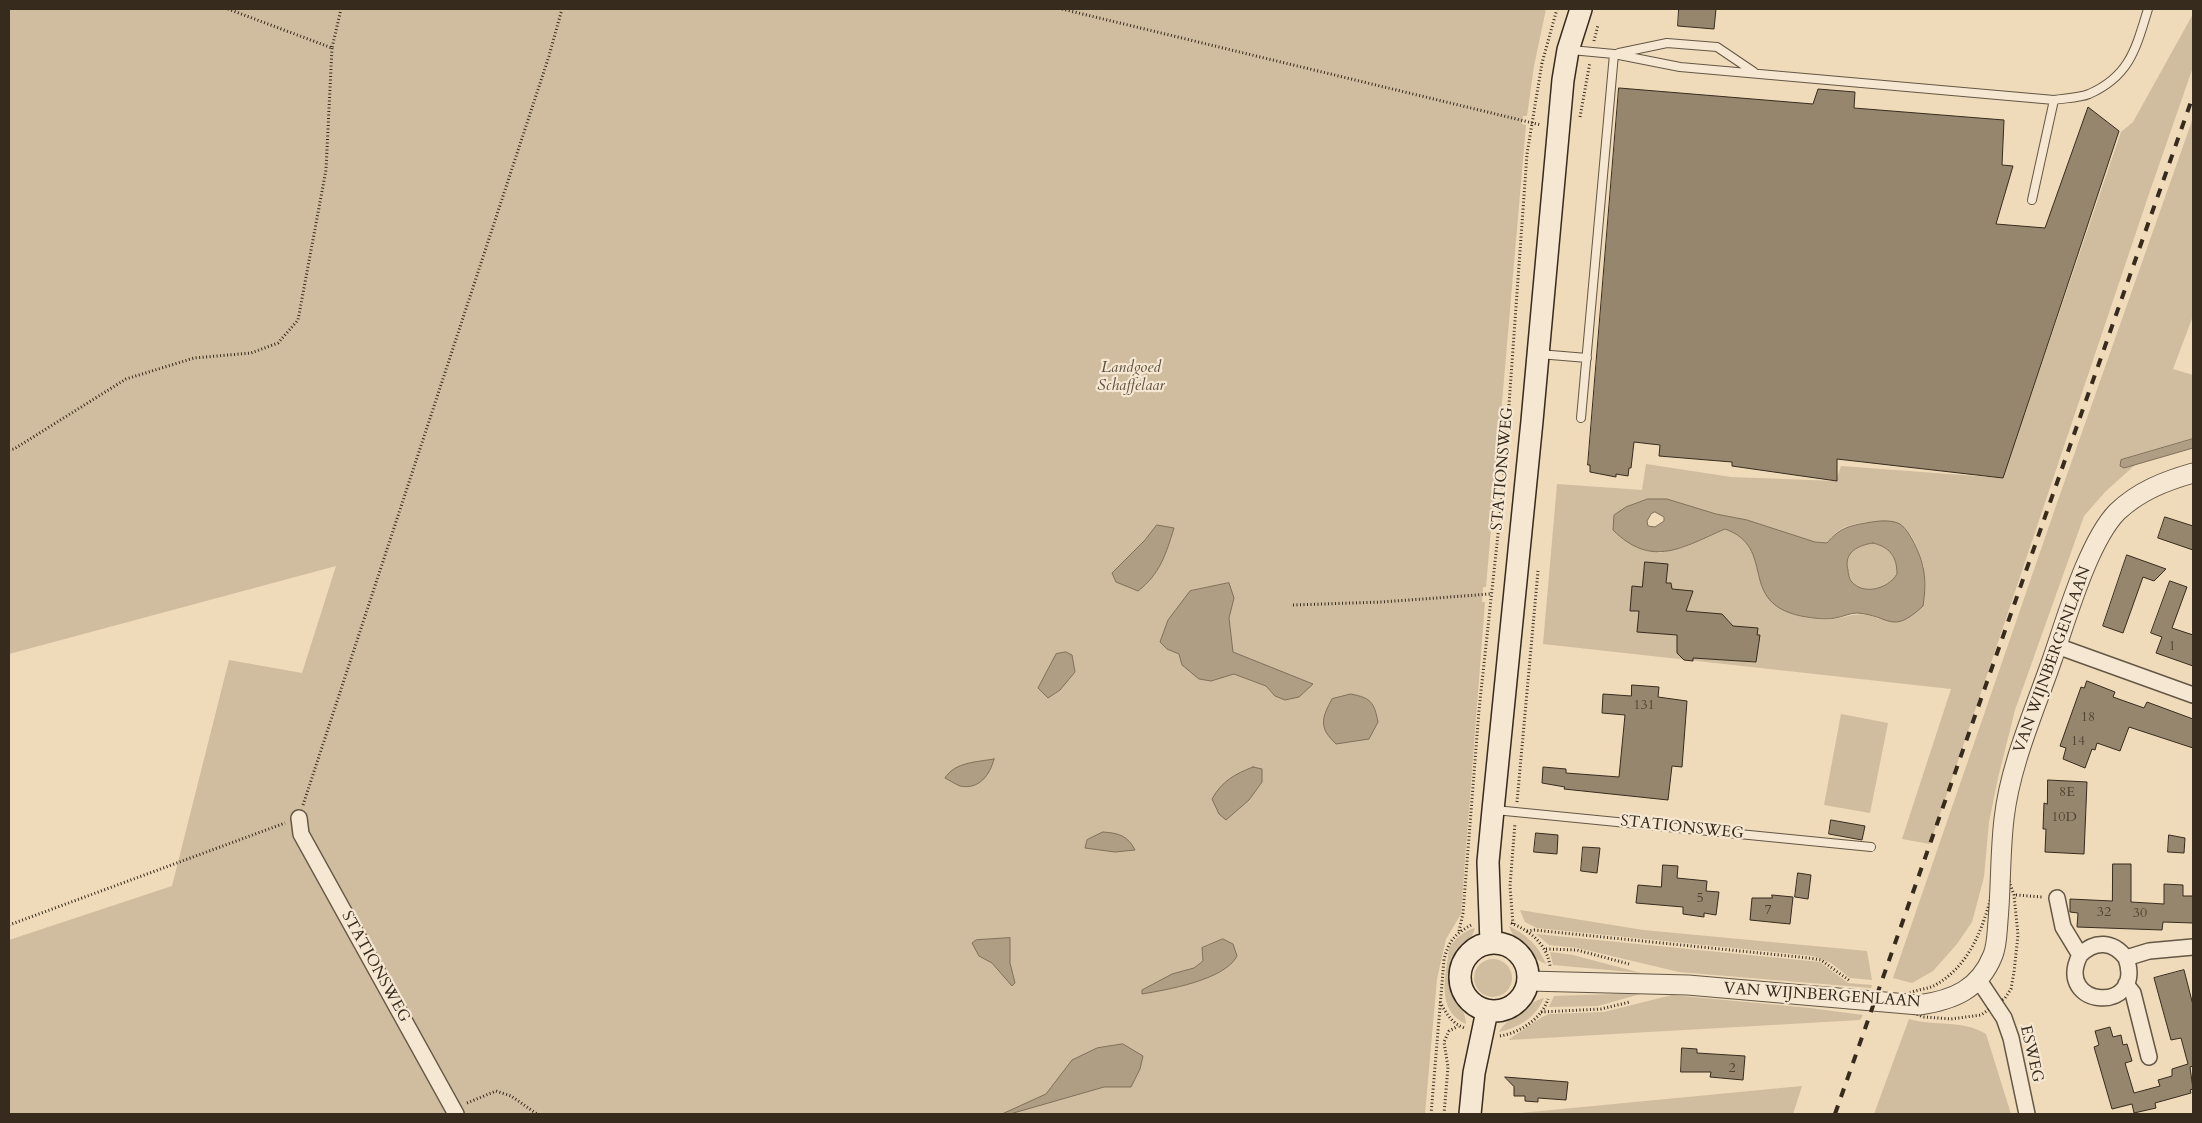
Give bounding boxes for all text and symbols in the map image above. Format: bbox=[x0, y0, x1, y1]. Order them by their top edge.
park label: Landgoed Schaffelaar bbox=[1097, 358, 1165, 396]
street label: STATIONSWEG bbox=[1488, 406, 1518, 532]
street label: VAN WIJNBERGENLAAN bbox=[2010, 564, 2096, 756]
house number: 1 bbox=[2168, 639, 2176, 655]
house number: 131 bbox=[1633, 698, 1655, 714]
house number: 18 bbox=[2081, 710, 2095, 726]
house number: 14 bbox=[2071, 734, 2085, 750]
house number: 8E bbox=[2059, 785, 2075, 801]
house number: 10D bbox=[2051, 810, 2077, 826]
street label: STATIONSWEG bbox=[1619, 812, 1745, 844]
house number: 5 bbox=[1696, 891, 1704, 907]
house number: 7 bbox=[1764, 903, 1772, 919]
house number: 32 bbox=[2097, 905, 2111, 921]
house number: 30 bbox=[2133, 906, 2147, 922]
street label: STATIONSWEG bbox=[337, 908, 413, 1026]
street label: VAN WIJNBERGENLAAN bbox=[1723, 980, 1921, 1012]
street label: ESWEG bbox=[2015, 1024, 2047, 1084]
house number: 2 bbox=[1728, 1061, 1736, 1077]

